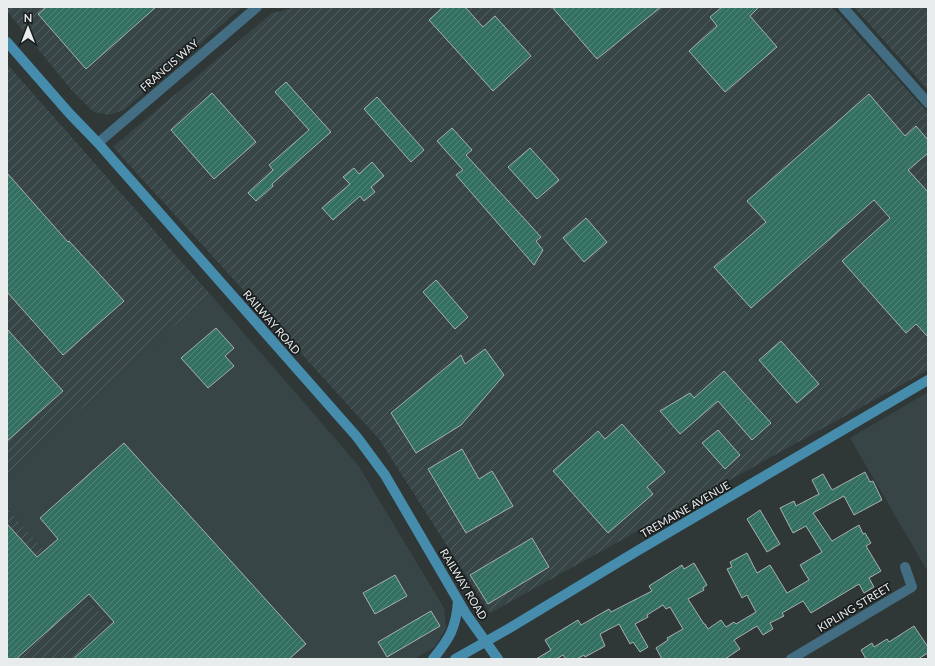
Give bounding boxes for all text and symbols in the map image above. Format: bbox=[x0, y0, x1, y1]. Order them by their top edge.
north arrow bbox=[8, 8, 48, 48]
text: N bbox=[24, 11, 32, 24]
street label: FRANCIS WAY bbox=[137, 36, 201, 94]
street label: RAILWAY ROAD bbox=[241, 287, 303, 357]
street label: TREMAINE AVENUE bbox=[638, 478, 732, 540]
street label: RAILWAY ROAD bbox=[438, 546, 490, 622]
street label: KIPLING STREET bbox=[815, 580, 894, 634]

